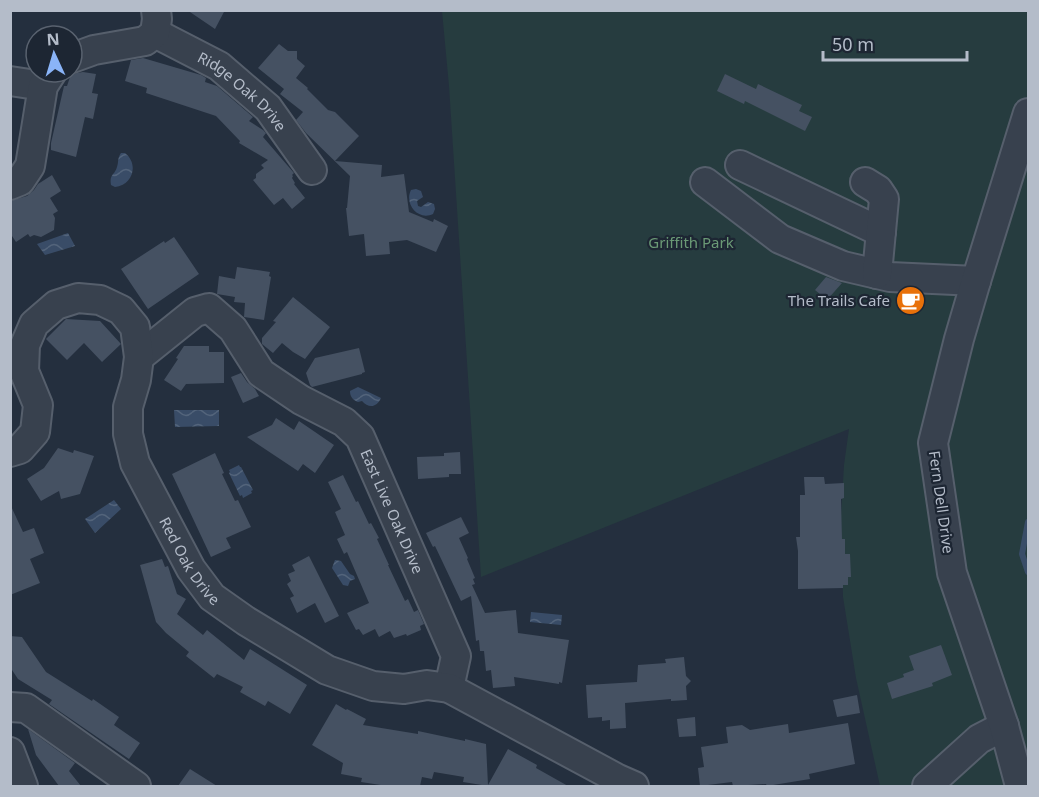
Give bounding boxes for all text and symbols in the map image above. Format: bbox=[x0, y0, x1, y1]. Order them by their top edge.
north arrow bbox=[24, 24, 84, 84]
scale bar bbox=[823, 24, 967, 62]
text: N bbox=[46, 28, 60, 50]
text: 50 m bbox=[832, 32, 874, 56]
street label: Ridge Oak Drive bbox=[194, 47, 291, 135]
park label: Griffith Park bbox=[648, 232, 734, 252]
cafe icon: The Trails Cafe bbox=[895, 284, 927, 316]
place label: The Trails Cafe bbox=[788, 290, 890, 310]
street label: East Live Oak Drive bbox=[356, 446, 429, 577]
street label: Fern Dell Drive bbox=[925, 449, 959, 555]
street label: Red Oak Drive bbox=[155, 513, 224, 609]

